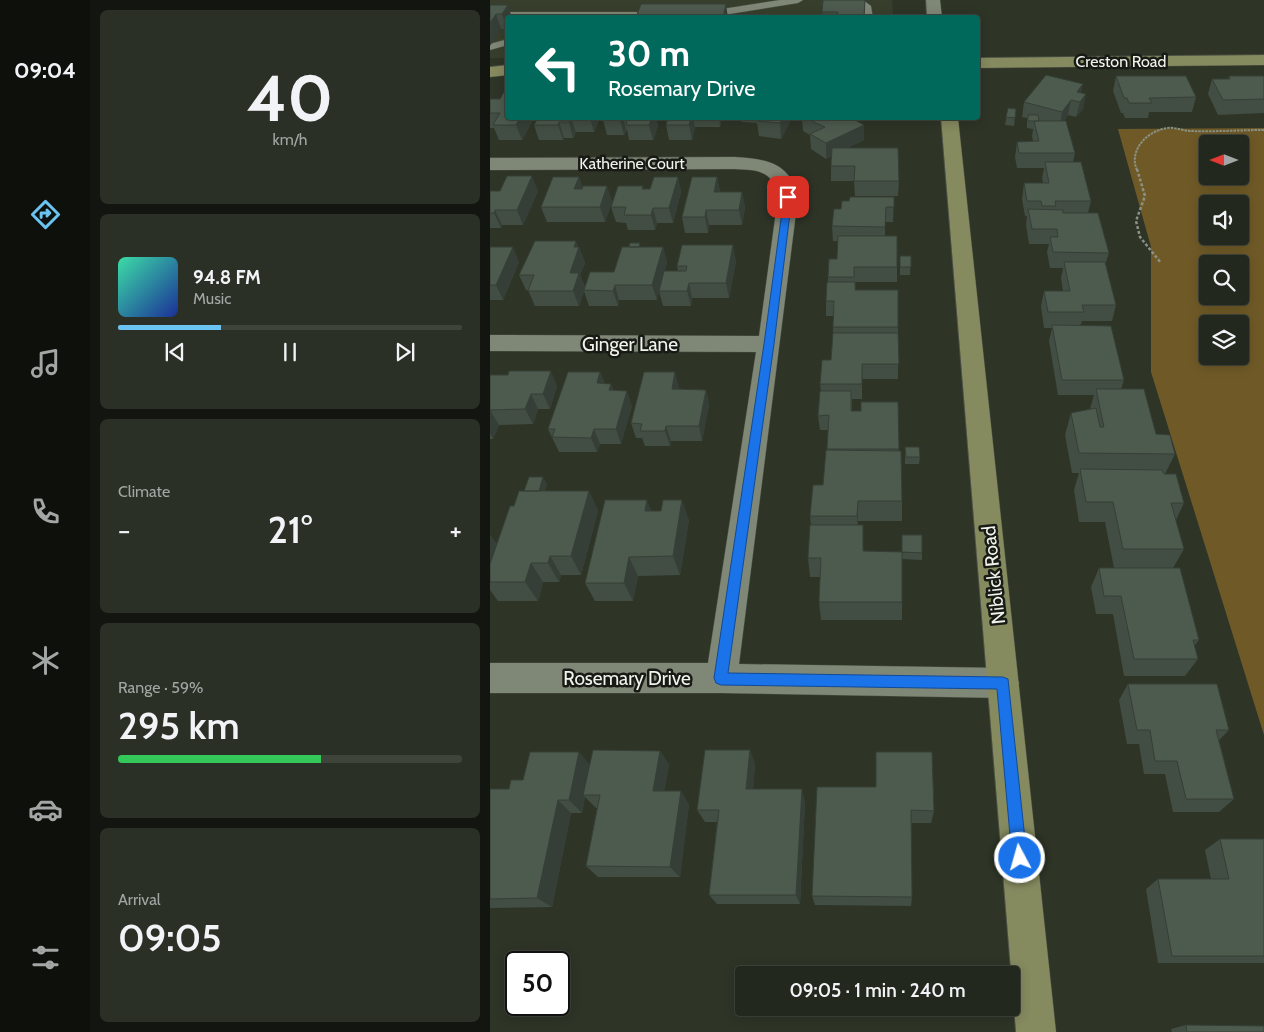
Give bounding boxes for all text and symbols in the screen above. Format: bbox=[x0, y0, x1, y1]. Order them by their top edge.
text: 30 m bbox=[608, 32, 690, 75]
icon: left bbox=[525, 35, 590, 100]
street label: Creston Road bbox=[1076, 52, 1166, 71]
text: 09:04 bbox=[14, 57, 76, 84]
text: 40 bbox=[247, 58, 333, 137]
text: Rosemary Drive bbox=[608, 75, 756, 102]
text: km/h bbox=[272, 130, 308, 149]
north arrow bbox=[1199, 135, 1249, 185]
map controls bbox=[1199, 135, 1249, 365]
street label: Katherine Court bbox=[579, 154, 685, 173]
pin bbox=[767, 176, 809, 218]
icon: arrive bbox=[774, 183, 802, 211]
button: sound bbox=[1199, 195, 1249, 245]
icon: directions bbox=[28, 197, 63, 232]
button: search bbox=[1199, 255, 1249, 305]
text: 94.8 FM bbox=[193, 266, 261, 289]
text: Music bbox=[193, 289, 231, 308]
button: layers bbox=[1199, 315, 1249, 365]
street label: Ginger Lane bbox=[582, 333, 678, 356]
icon: previous bbox=[161, 338, 189, 366]
icon: pause bbox=[276, 338, 304, 366]
icon: next bbox=[391, 338, 419, 366]
icon: music bbox=[28, 346, 63, 381]
text: Climate bbox=[118, 482, 170, 501]
icon: phone bbox=[28, 494, 63, 529]
text: 21° bbox=[268, 506, 312, 553]
text: − bbox=[118, 513, 130, 547]
text: + bbox=[450, 513, 462, 547]
street label: Niblick Road bbox=[977, 525, 1010, 625]
icon: climate bbox=[28, 643, 63, 678]
street label: Rosemary Drive bbox=[563, 667, 691, 690]
text: Range · 59% bbox=[118, 678, 204, 697]
text: 295 km bbox=[118, 702, 240, 749]
icon: car bbox=[28, 792, 63, 827]
position arrow bbox=[993, 831, 1045, 883]
text: Arrival bbox=[118, 890, 161, 909]
text: 09:05 bbox=[118, 914, 222, 961]
icon: filters bbox=[28, 940, 63, 975]
speed limit sign: 50 bbox=[505, 951, 570, 1016]
text: 09:05 · 1 min · 240 m bbox=[790, 979, 965, 1002]

